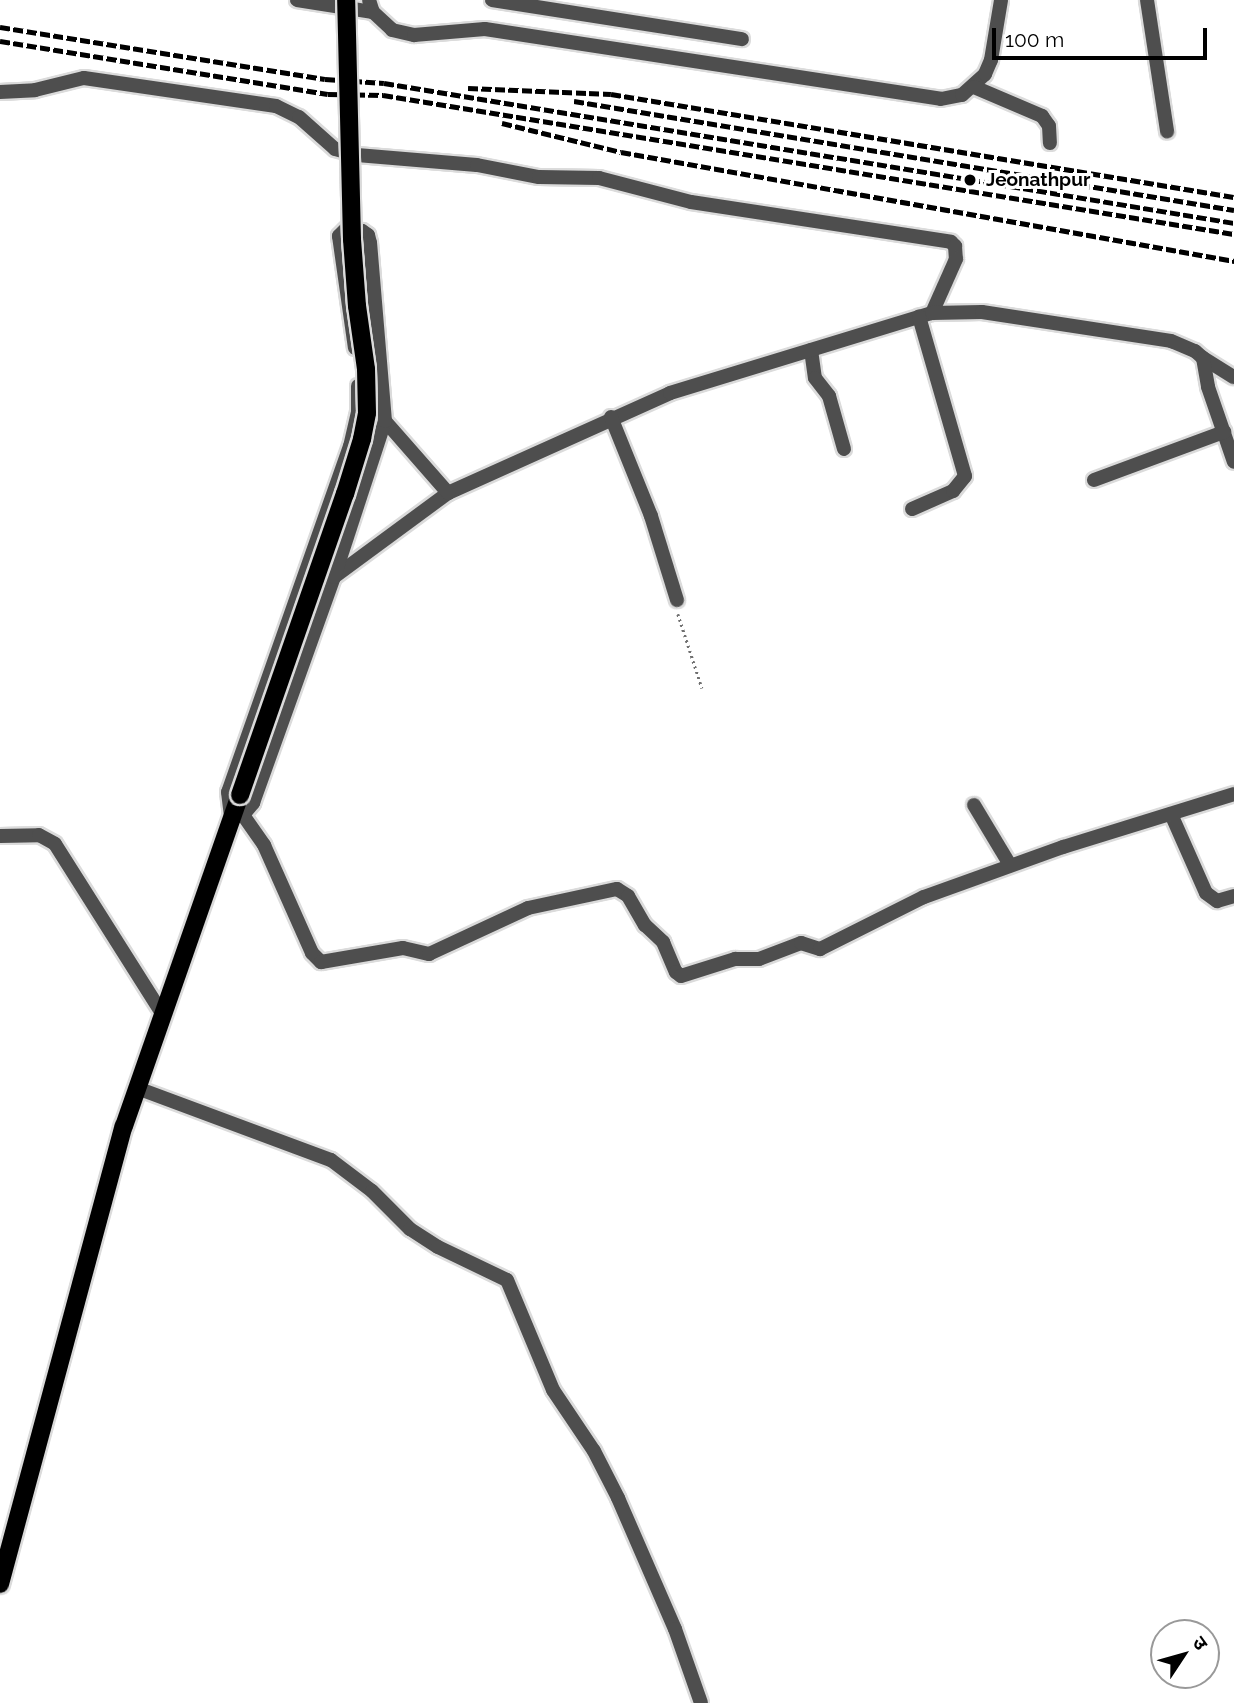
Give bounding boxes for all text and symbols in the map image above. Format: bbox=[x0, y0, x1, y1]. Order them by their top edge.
scale bar bbox=[996, 14, 1211, 58]
text: 100 m bbox=[1005, 27, 1064, 52]
place label: Jeonathpur bbox=[986, 169, 1090, 191]
marker: Jeonathpur bbox=[960, 170, 980, 190]
north arrow bbox=[1150, 1619, 1220, 1689]
text: उ bbox=[1188, 1632, 1213, 1654]

